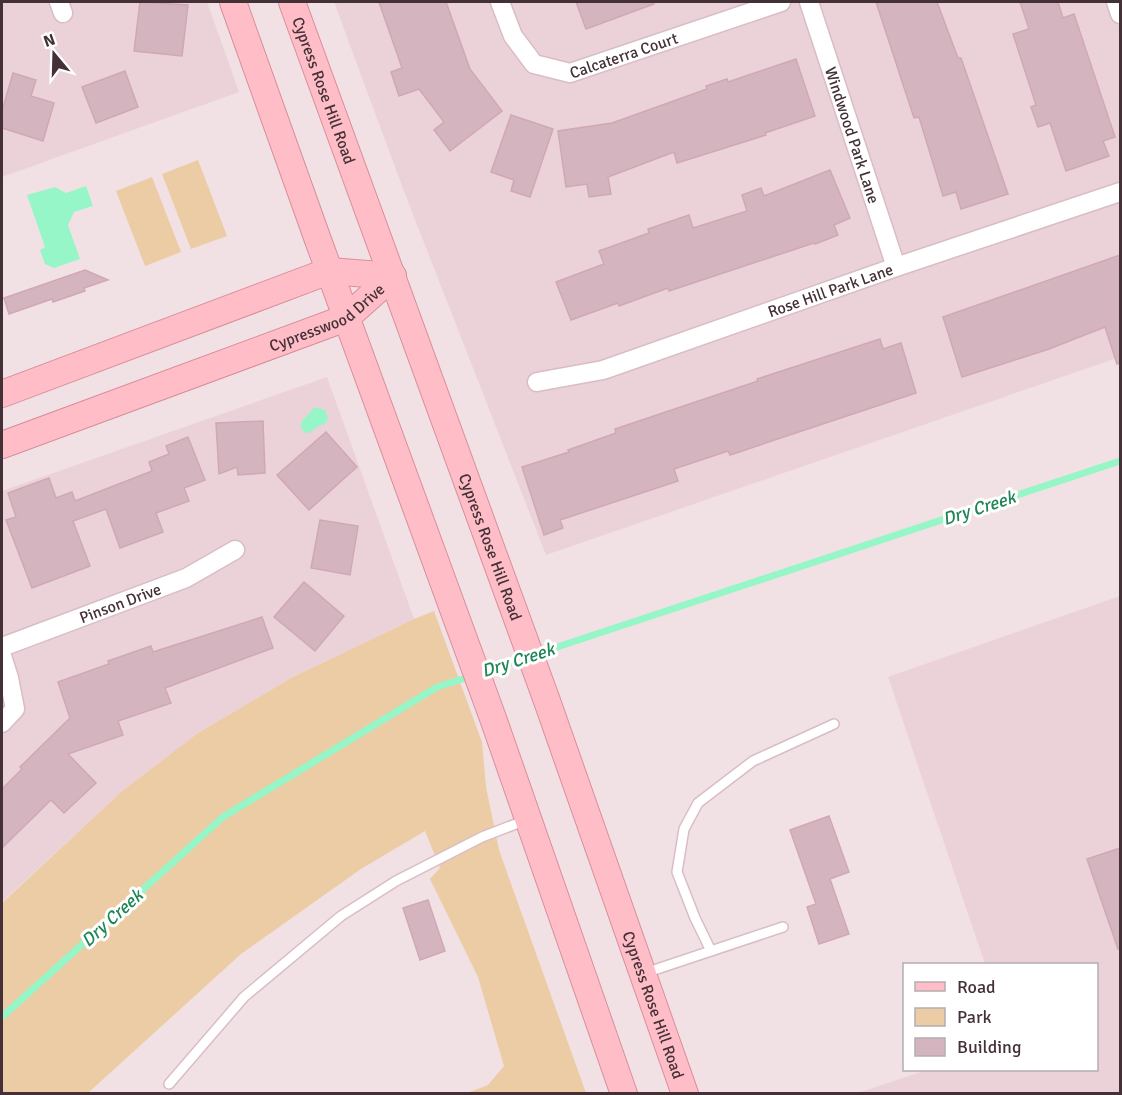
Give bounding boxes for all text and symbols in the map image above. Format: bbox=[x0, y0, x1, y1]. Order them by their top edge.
street label: Cypress Rose Hill Road bbox=[287, 14, 359, 167]
north arrow bbox=[24, 24, 84, 84]
street label: Calcaterra Court bbox=[567, 28, 681, 83]
text: N bbox=[41, 29, 58, 52]
street label: Windwood Park Lane bbox=[820, 64, 883, 206]
street label: Rose Hill Park Lane bbox=[765, 260, 896, 322]
street label: Cypresswood Drive bbox=[267, 279, 389, 356]
street label: Cypress Rose Hill Road bbox=[454, 471, 526, 624]
water label: Dry Creek bbox=[940, 485, 1020, 530]
street label: Pinson Drive bbox=[77, 579, 164, 628]
water label: Dry Creek bbox=[479, 637, 559, 682]
water label: Dry Creek bbox=[77, 883, 149, 951]
street label: Cypress Rose Hill Road bbox=[618, 929, 688, 1082]
legend bbox=[903, 963, 1098, 1071]
text: Road bbox=[957, 976, 996, 998]
text: Park bbox=[957, 1006, 992, 1028]
text: Building bbox=[957, 1036, 1021, 1058]

